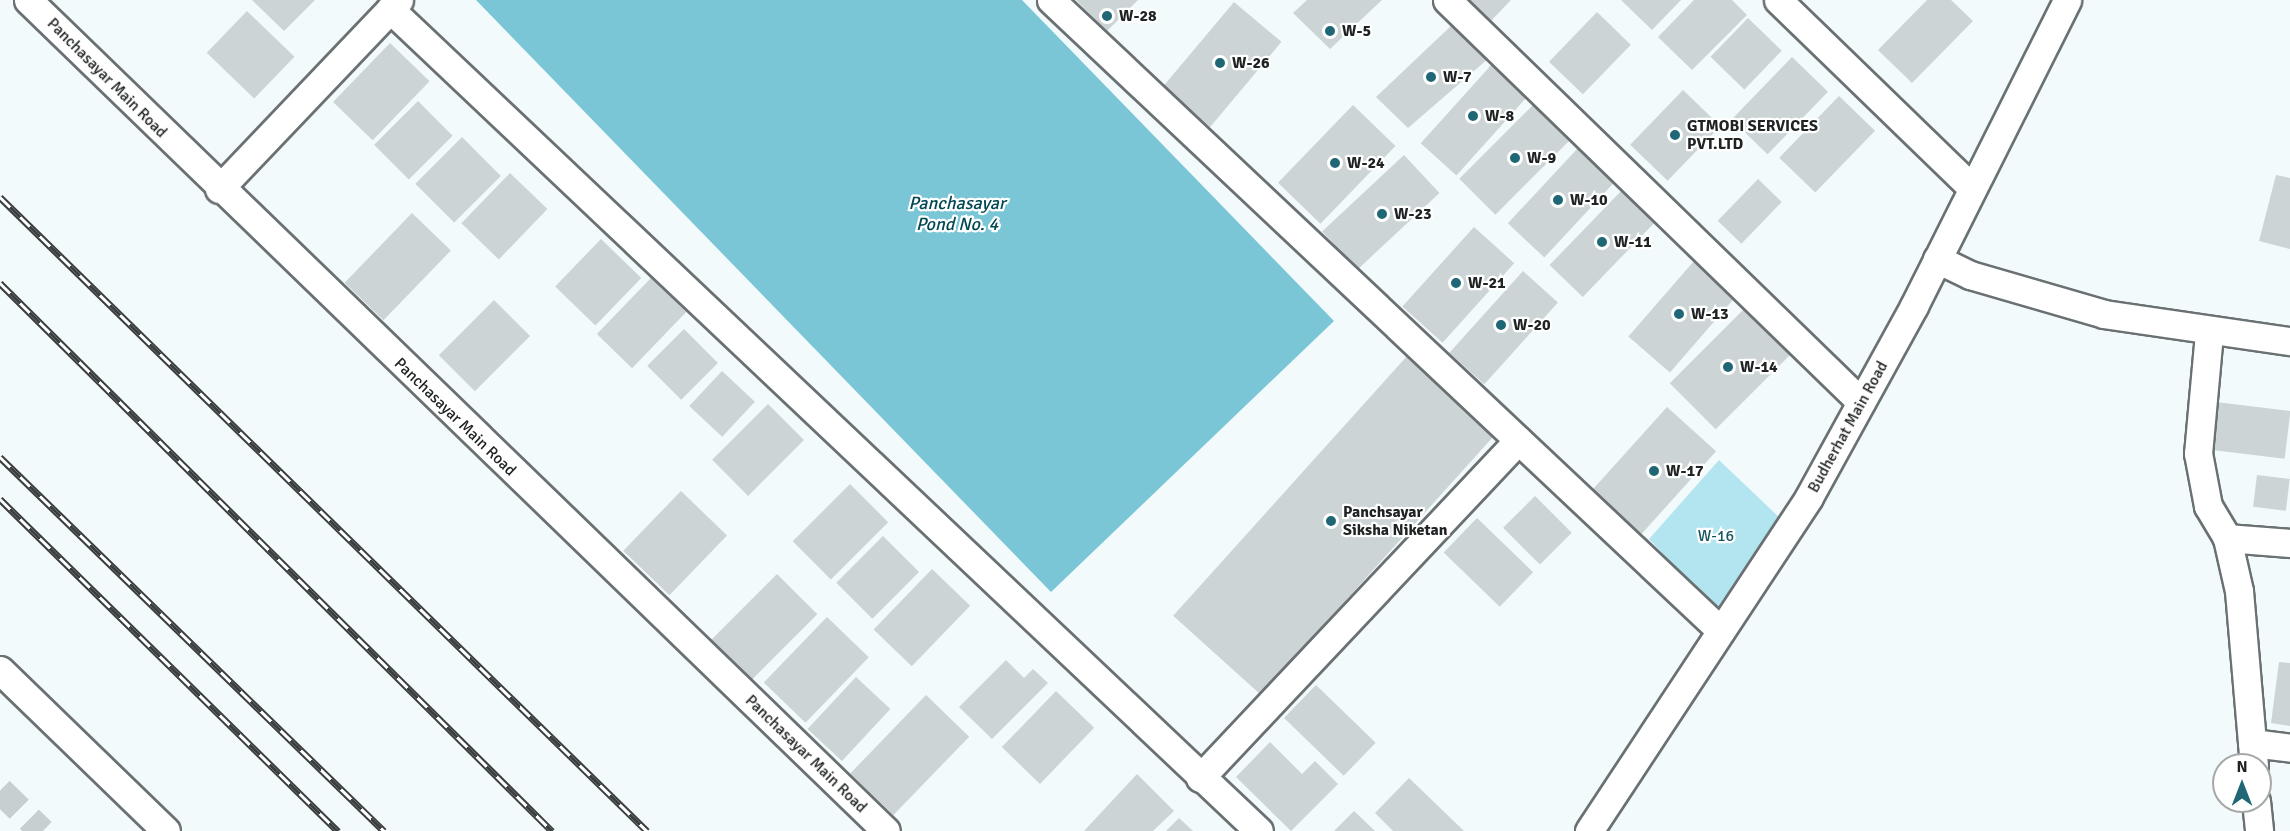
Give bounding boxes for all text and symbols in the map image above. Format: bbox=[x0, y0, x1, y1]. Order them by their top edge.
place label: W-28 bbox=[1119, 6, 1157, 26]
marker: W-28 bbox=[1100, 9, 1114, 23]
street label: Panchasayar Main Road bbox=[43, 14, 171, 142]
place label: W-5 bbox=[1342, 21, 1371, 41]
marker: W-5 bbox=[1323, 24, 1337, 38]
place label: W-26 bbox=[1232, 53, 1270, 73]
marker: W-26 bbox=[1213, 56, 1227, 70]
place label: W-7 bbox=[1443, 67, 1472, 87]
marker: W-7 bbox=[1424, 70, 1438, 84]
place label: W-8 bbox=[1485, 106, 1514, 126]
marker: W-8 bbox=[1466, 109, 1480, 123]
place label: GTMOBI SERVICES PVT.LTD bbox=[1687, 116, 1818, 154]
marker: GTMOBI SERVICES PVT.LTD bbox=[1668, 128, 1682, 142]
place label: W-9 bbox=[1527, 148, 1556, 168]
marker: W-9 bbox=[1508, 151, 1522, 165]
place label: W-24 bbox=[1347, 153, 1385, 173]
marker: W-24 bbox=[1328, 156, 1342, 170]
place label: W-10 bbox=[1570, 190, 1608, 210]
water label: Panchasayar Pond No. 4 bbox=[909, 193, 1005, 236]
marker: W-10 bbox=[1551, 193, 1565, 207]
place label: W-23 bbox=[1394, 204, 1432, 224]
marker: W-23 bbox=[1375, 207, 1389, 221]
place label: W-11 bbox=[1614, 232, 1652, 252]
marker: W-11 bbox=[1595, 235, 1609, 249]
place label: W-21 bbox=[1468, 273, 1506, 293]
marker: W-21 bbox=[1449, 276, 1463, 290]
place label: W-13 bbox=[1691, 304, 1729, 324]
marker: W-13 bbox=[1672, 307, 1686, 321]
place label: W-20 bbox=[1513, 315, 1551, 335]
marker: W-20 bbox=[1494, 318, 1508, 332]
street label: Panchasayar Main Road bbox=[390, 354, 520, 480]
place label: W-14 bbox=[1740, 357, 1778, 377]
street label: Budherhat Main Road bbox=[1804, 358, 1892, 496]
marker: W-14 bbox=[1721, 360, 1735, 374]
place label: W-17 bbox=[1666, 461, 1704, 481]
marker: W-17 bbox=[1647, 464, 1661, 478]
place label: Panchsayar Siksha Niketan bbox=[1343, 502, 1447, 540]
marker: Panchsayar Siksha Niketan bbox=[1324, 514, 1338, 528]
park label: W-16 bbox=[1698, 526, 1734, 546]
street label: Panchasayar Main Road bbox=[741, 691, 871, 817]
north arrow bbox=[2212, 753, 2272, 813]
text: N bbox=[2236, 757, 2248, 777]

